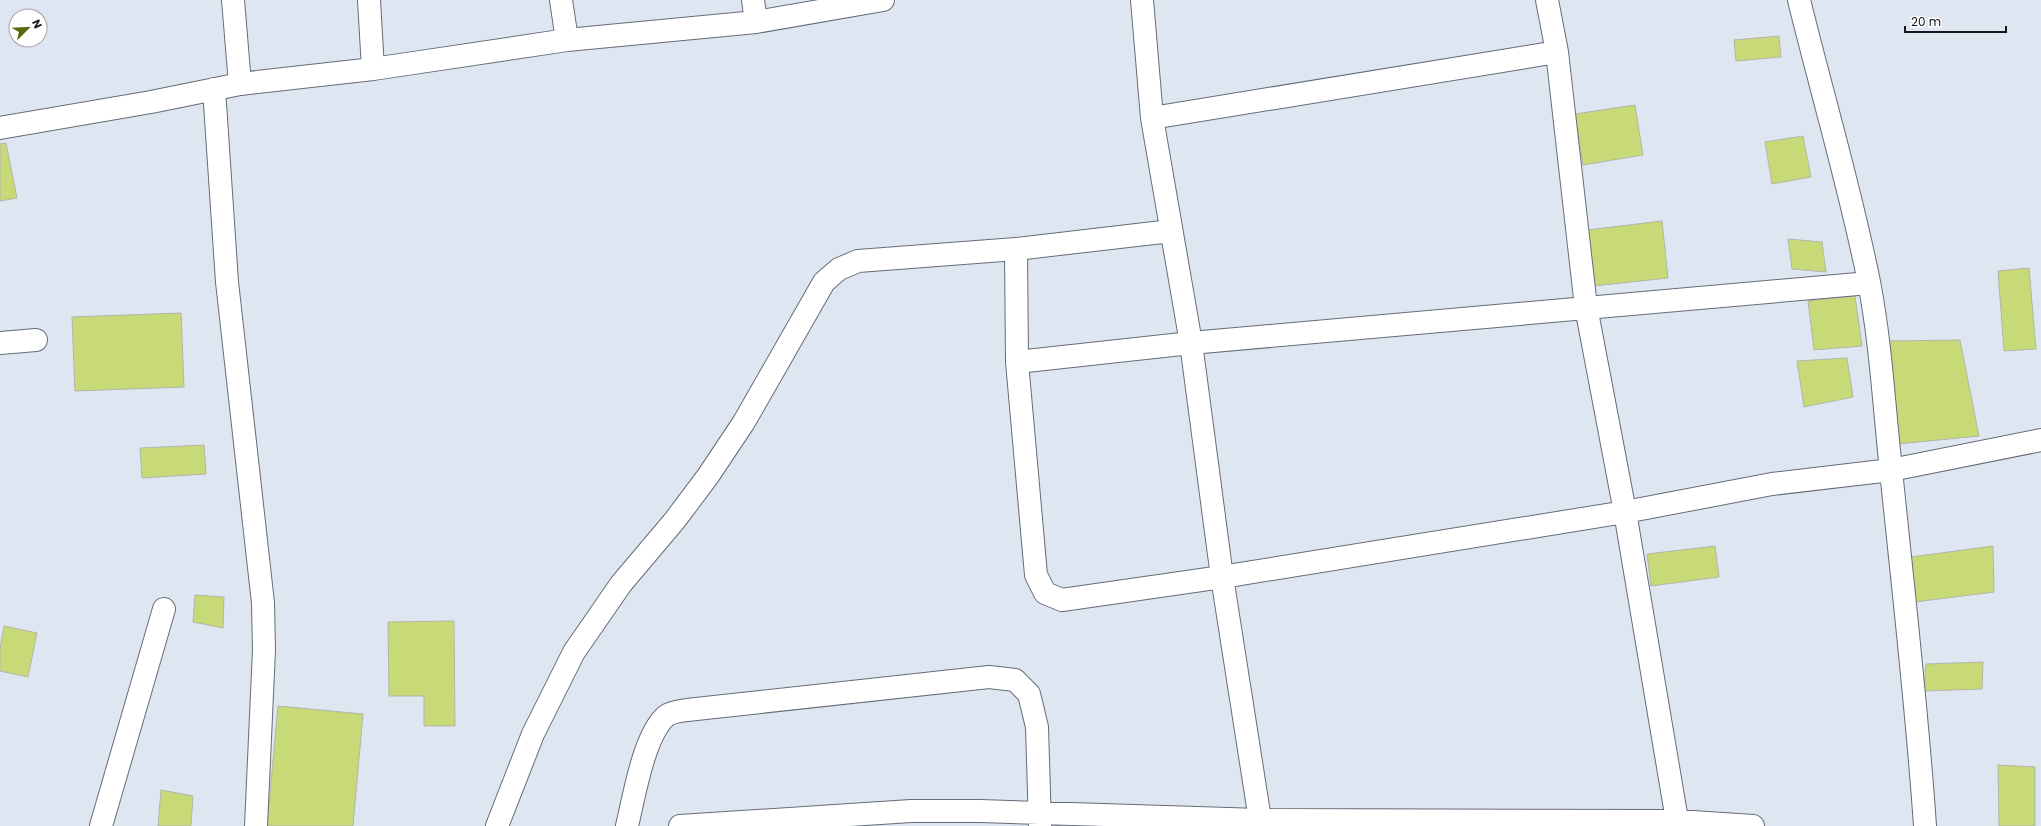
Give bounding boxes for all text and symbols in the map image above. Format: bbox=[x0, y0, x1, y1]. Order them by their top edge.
north arrow bbox=[8, 8, 48, 48]
scale bar bbox=[1905, 8, 2006, 34]
text: 20 m bbox=[1911, 13, 1941, 30]
text: N bbox=[28, 17, 46, 31]

